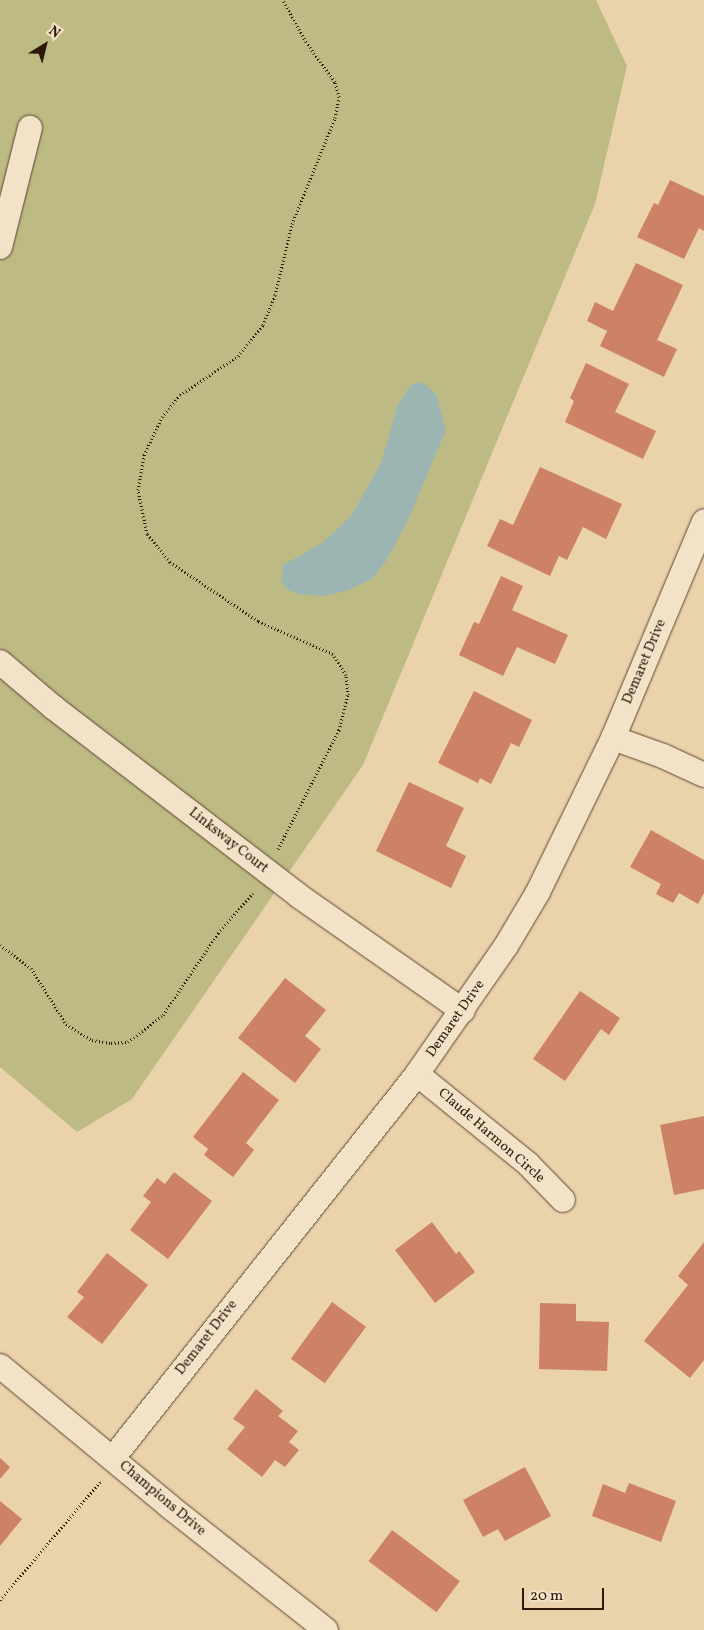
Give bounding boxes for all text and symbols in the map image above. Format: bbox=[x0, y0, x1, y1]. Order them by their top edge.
north arrow bbox=[20, 20, 70, 70]
text: N bbox=[44, 22, 64, 43]
street label: Demaret Drive bbox=[620, 617, 670, 707]
street label: Linksway Court bbox=[185, 805, 271, 877]
street label: Demaret Drive bbox=[423, 977, 489, 1061]
street label: Claude Harmon Circle bbox=[434, 1085, 548, 1187]
street label: Demaret Drive bbox=[172, 1297, 242, 1379]
street label: Champions Drive bbox=[115, 1458, 209, 1540]
scale bar bbox=[524, 1578, 606, 1610]
text: 20 m bbox=[530, 1586, 563, 1607]

